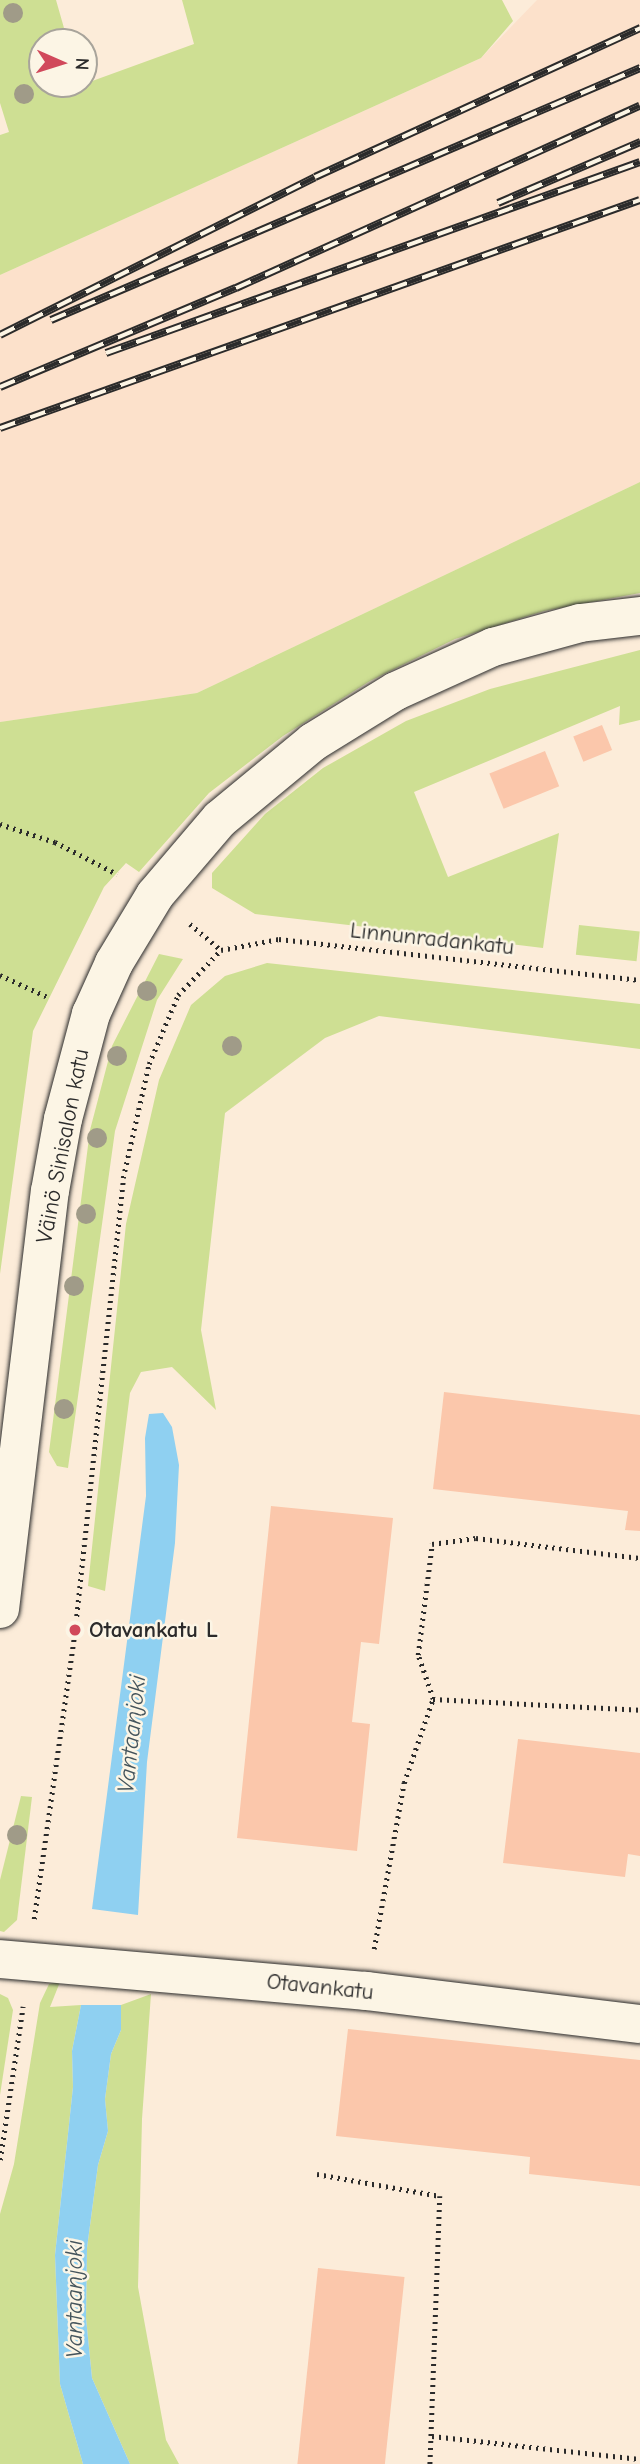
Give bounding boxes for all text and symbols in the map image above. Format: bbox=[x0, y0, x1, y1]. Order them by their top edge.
north arrow bbox=[28, 28, 98, 98]
text: N bbox=[71, 57, 93, 71]
street label: Linnunradankatu bbox=[349, 917, 515, 961]
street label: Väinö Sinisalon katu bbox=[31, 1046, 95, 1246]
place label: Otavankatu L bbox=[89, 1616, 218, 1644]
marker: Otavankatu L bbox=[67, 1622, 83, 1638]
water label: Vantaanjoki bbox=[111, 1674, 153, 1794]
street label: Otavankatu bbox=[265, 1968, 375, 2006]
water label: Vantaanjoki bbox=[61, 2240, 89, 2358]

